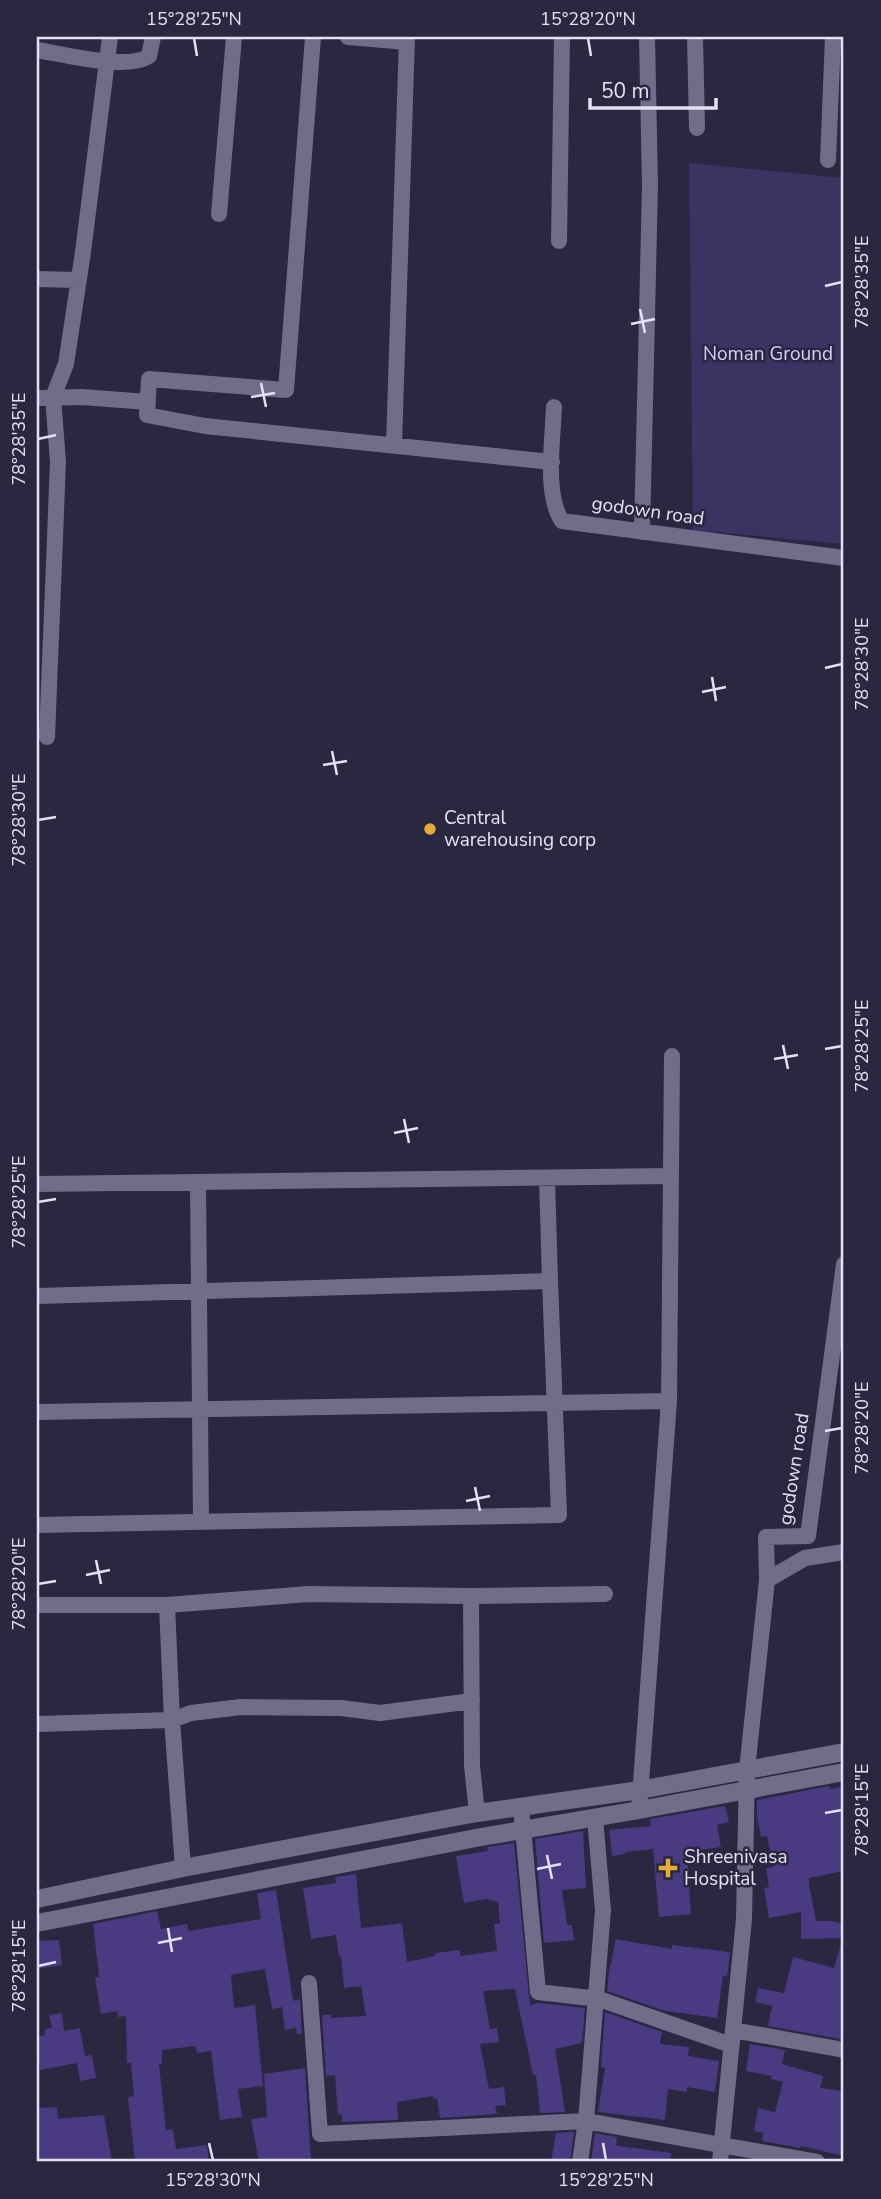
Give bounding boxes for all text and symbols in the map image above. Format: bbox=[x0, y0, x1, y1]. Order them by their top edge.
text: 15°28'25"N bbox=[146, 7, 242, 31]
text: 15°28'20"N bbox=[540, 7, 636, 31]
scale bar bbox=[590, 66, 716, 110]
text: 50 m bbox=[601, 77, 650, 105]
text: 78°28'35"E bbox=[850, 236, 874, 329]
park label: Noman Ground bbox=[703, 341, 833, 367]
text: 78°28'35"E bbox=[7, 393, 31, 486]
street label: godown road bbox=[590, 490, 706, 532]
text: 78°28'30"E bbox=[850, 618, 874, 711]
text: 78°28'30"E bbox=[7, 774, 31, 867]
place label: Central warehousing corp bbox=[444, 805, 596, 853]
marker: Central warehousing corp bbox=[422, 821, 438, 837]
text: 78°28'25"E bbox=[850, 1000, 874, 1093]
text: 78°28'25"E bbox=[7, 1156, 31, 1249]
text: 78°28'20"E bbox=[850, 1382, 874, 1475]
street label: godown road bbox=[772, 1411, 816, 1527]
text: 78°28'20"E bbox=[7, 1538, 31, 1631]
text: 78°28'15"E bbox=[850, 1764, 874, 1857]
place label: Shreenivasa Hospital bbox=[684, 1844, 787, 1892]
marker: Shreenivasa Hospital bbox=[658, 1858, 678, 1878]
text: 78°28'15"E bbox=[7, 1920, 31, 2013]
text: 15°28'30"N bbox=[165, 2168, 261, 2192]
text: 15°28'25"N bbox=[558, 2168, 654, 2192]

